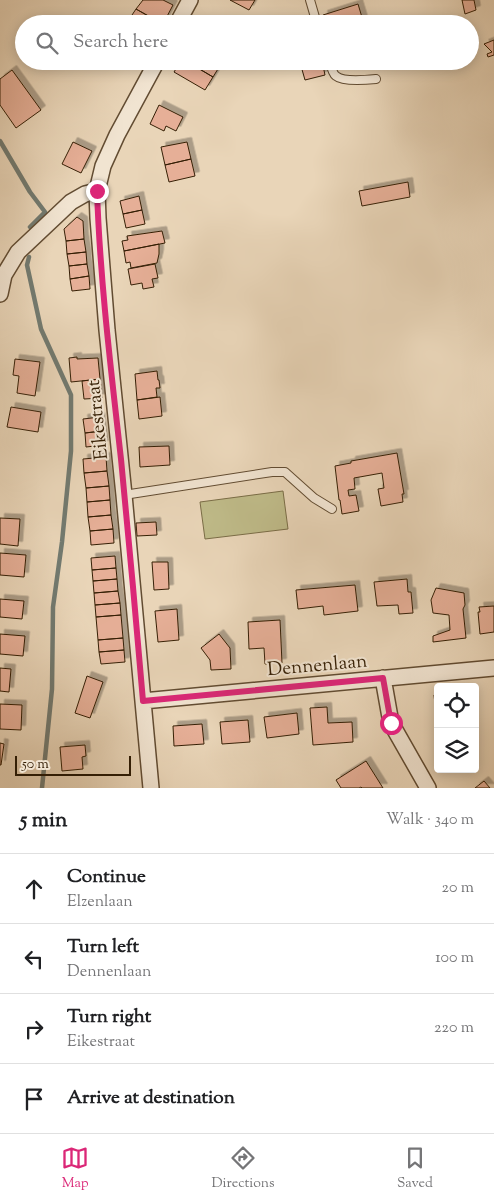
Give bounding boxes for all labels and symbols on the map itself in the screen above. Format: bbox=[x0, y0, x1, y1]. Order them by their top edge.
route end bbox=[86, 180, 109, 203]
street label: Eikestraat bbox=[81, 378, 116, 461]
street label: Dennenlaan bbox=[266, 649, 368, 684]
route start bbox=[380, 712, 403, 735]
scale bar bbox=[15, 753, 131, 776]

